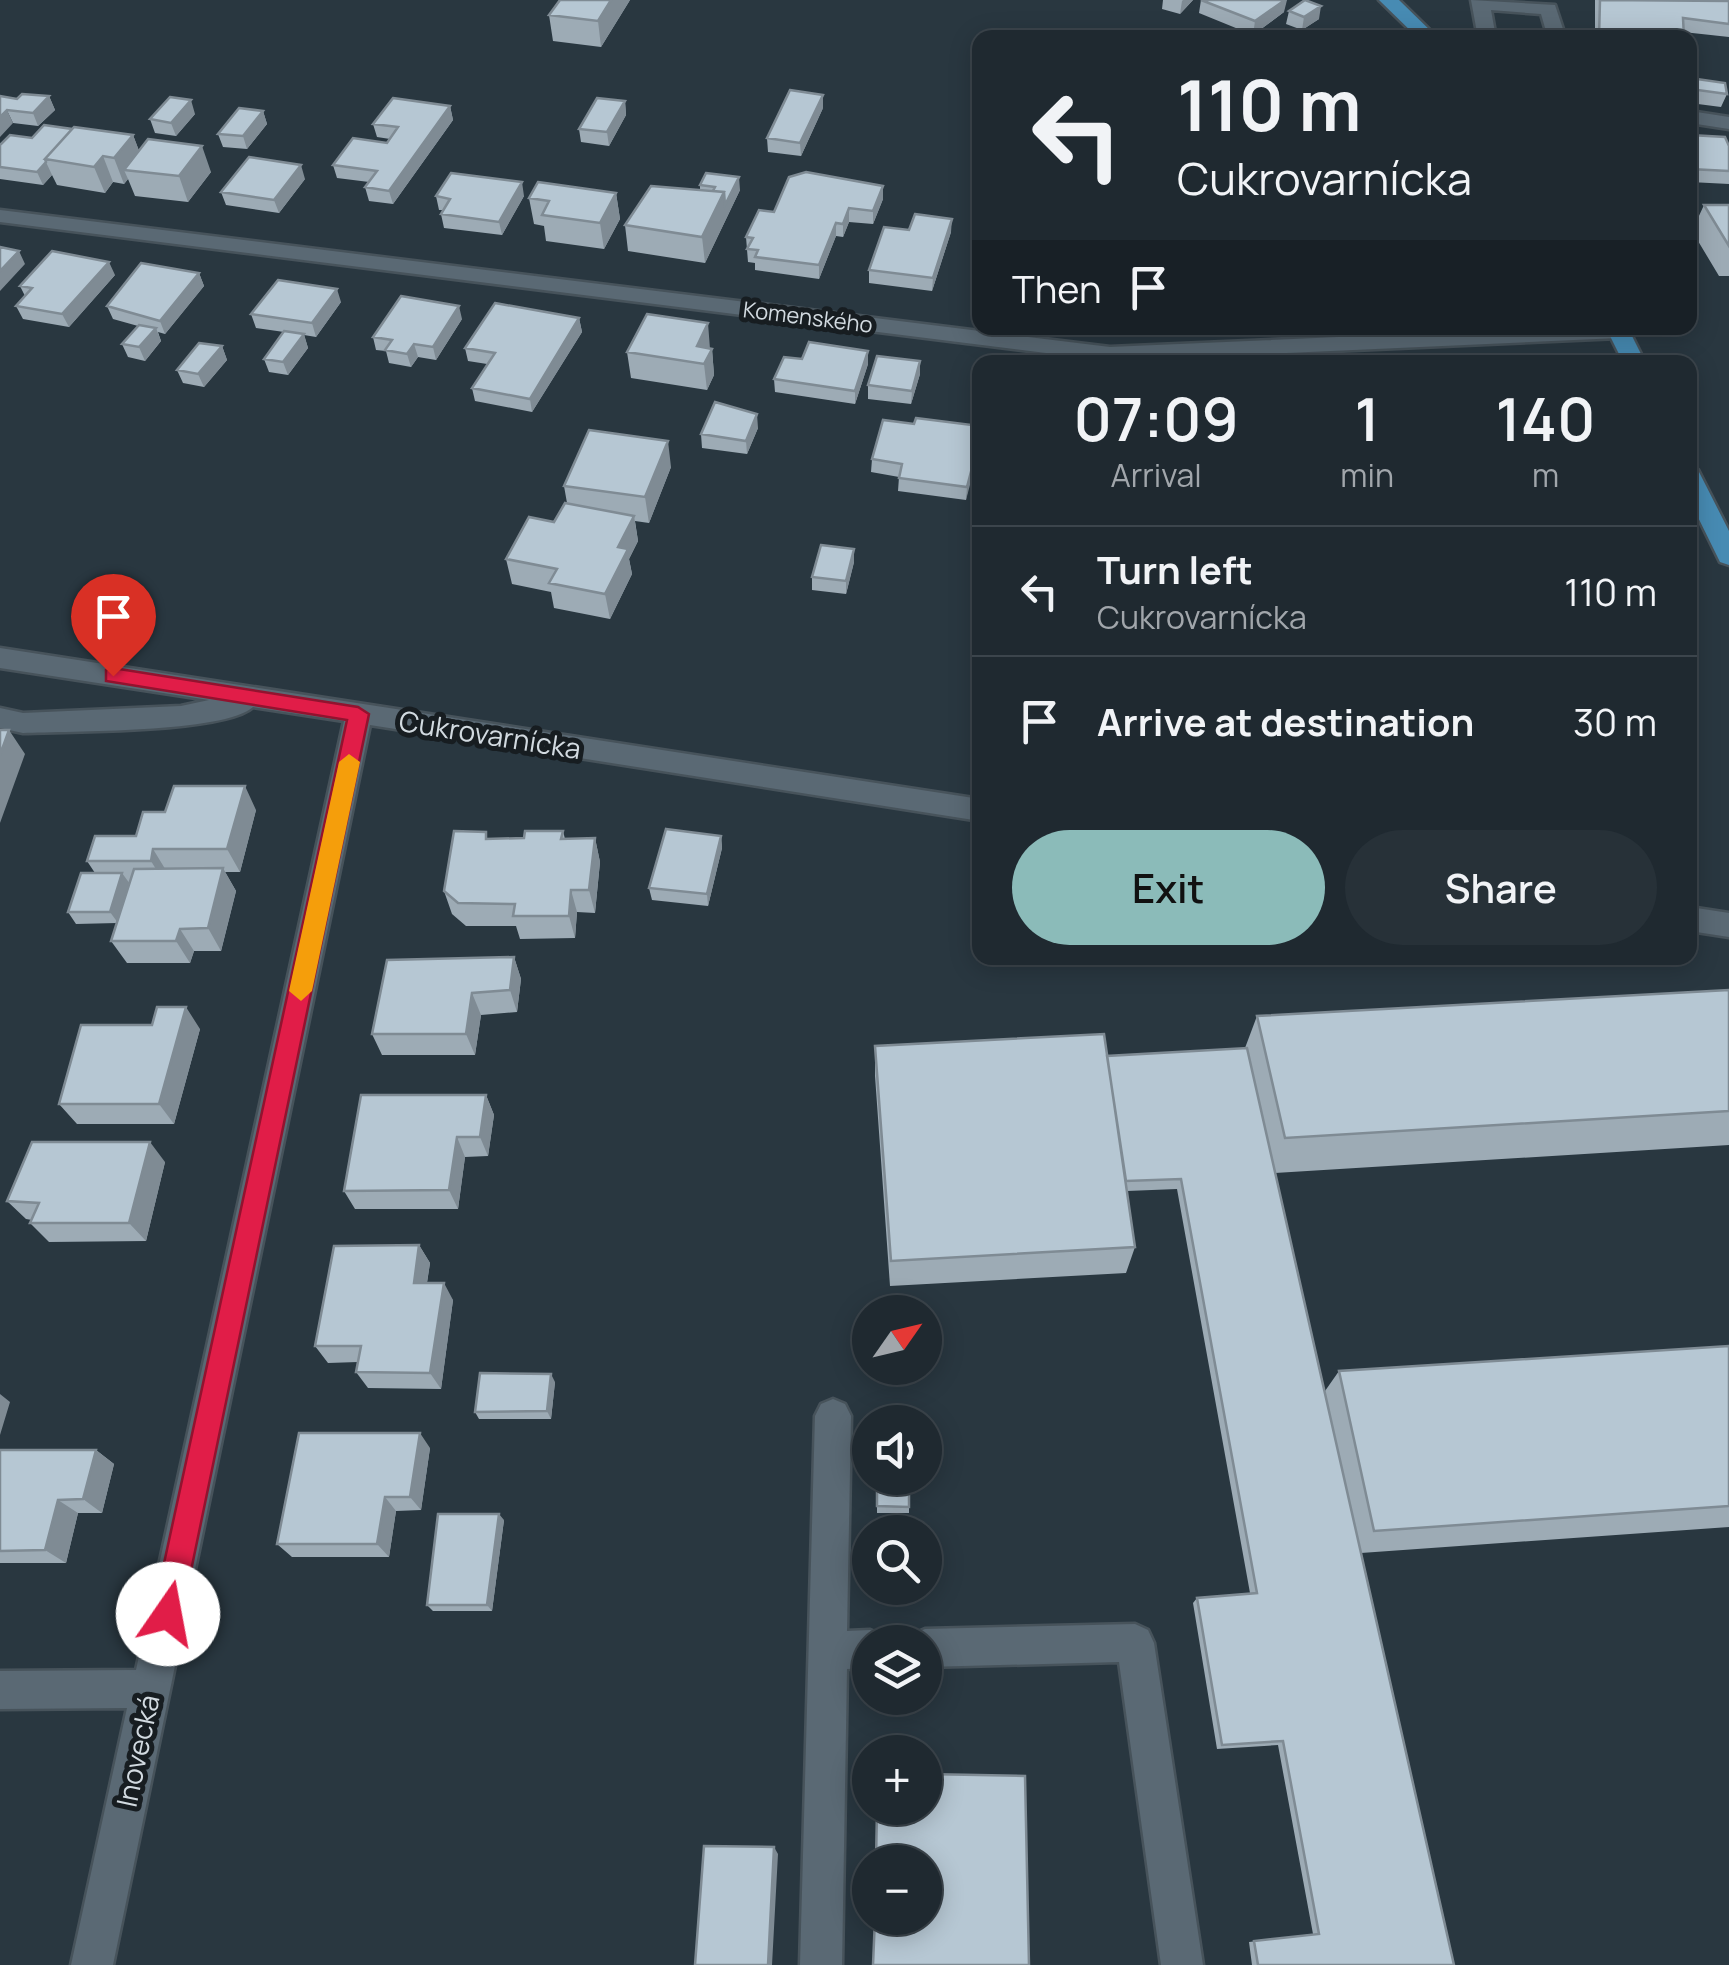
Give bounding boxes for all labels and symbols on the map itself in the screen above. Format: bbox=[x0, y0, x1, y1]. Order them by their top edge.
street label: Komenského bbox=[741, 294, 875, 340]
pin bbox=[71, 574, 156, 677]
street label: Cukrovarnícka bbox=[397, 701, 584, 767]
north arrow bbox=[852, 1295, 942, 1385]
position arrow bbox=[116, 1562, 220, 1666]
street label: Inovecká bbox=[107, 1691, 167, 1811]

